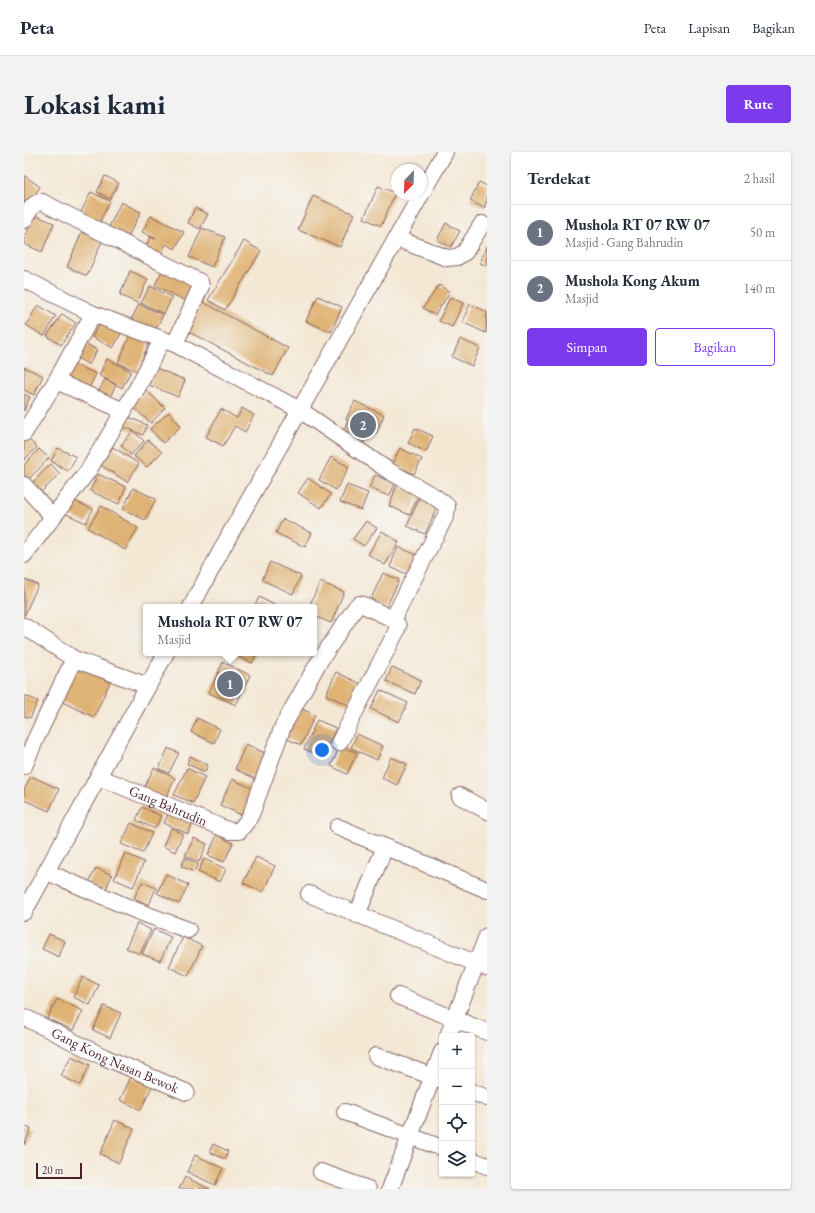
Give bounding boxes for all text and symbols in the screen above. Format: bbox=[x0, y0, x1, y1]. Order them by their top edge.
text: Peta bbox=[20, 15, 54, 40]
text: Peta bbox=[644, 19, 666, 37]
text: Lapisan bbox=[688, 19, 730, 37]
text: Bagikan bbox=[752, 19, 795, 37]
button: Rute bbox=[726, 85, 791, 123]
text: Lokasi kami bbox=[24, 86, 165, 122]
north arrow bbox=[391, 164, 427, 200]
text: Terdekat bbox=[527, 167, 590, 189]
text: 2 hasil bbox=[744, 170, 775, 187]
text: Mushola RT 07 RW 07 bbox=[565, 215, 710, 234]
text: 1 bbox=[537, 224, 543, 241]
text: 50 m bbox=[750, 224, 775, 241]
text: Masjid · Gang Bahrudin bbox=[565, 234, 683, 251]
text: Mushola Kong Akum bbox=[565, 271, 700, 290]
text: 2 bbox=[537, 280, 543, 297]
text: 140 m bbox=[744, 280, 775, 297]
text: Masjid bbox=[565, 290, 599, 307]
button: Simpan bbox=[527, 328, 647, 366]
button: Bagikan bbox=[655, 328, 775, 366]
pin: 2 bbox=[350, 410, 376, 440]
popup bbox=[143, 604, 317, 656]
text: Mushola RT 07 RW 07 bbox=[158, 612, 302, 631]
text: Masjid bbox=[158, 631, 191, 648]
pin: 1 bbox=[217, 669, 243, 699]
your location bbox=[312, 740, 332, 760]
street label: Gang Bahrudin bbox=[126, 781, 211, 830]
street label: Gang Kong Nasan Bewok bbox=[49, 1023, 182, 1097]
map controls bbox=[439, 1033, 475, 1177]
button: + bbox=[439, 1033, 475, 1069]
button: − bbox=[439, 1069, 475, 1105]
button: locate bbox=[439, 1105, 475, 1141]
button: layers bbox=[439, 1141, 475, 1177]
scale bar bbox=[36, 1161, 82, 1180]
text: 20 m bbox=[42, 1163, 63, 1177]

